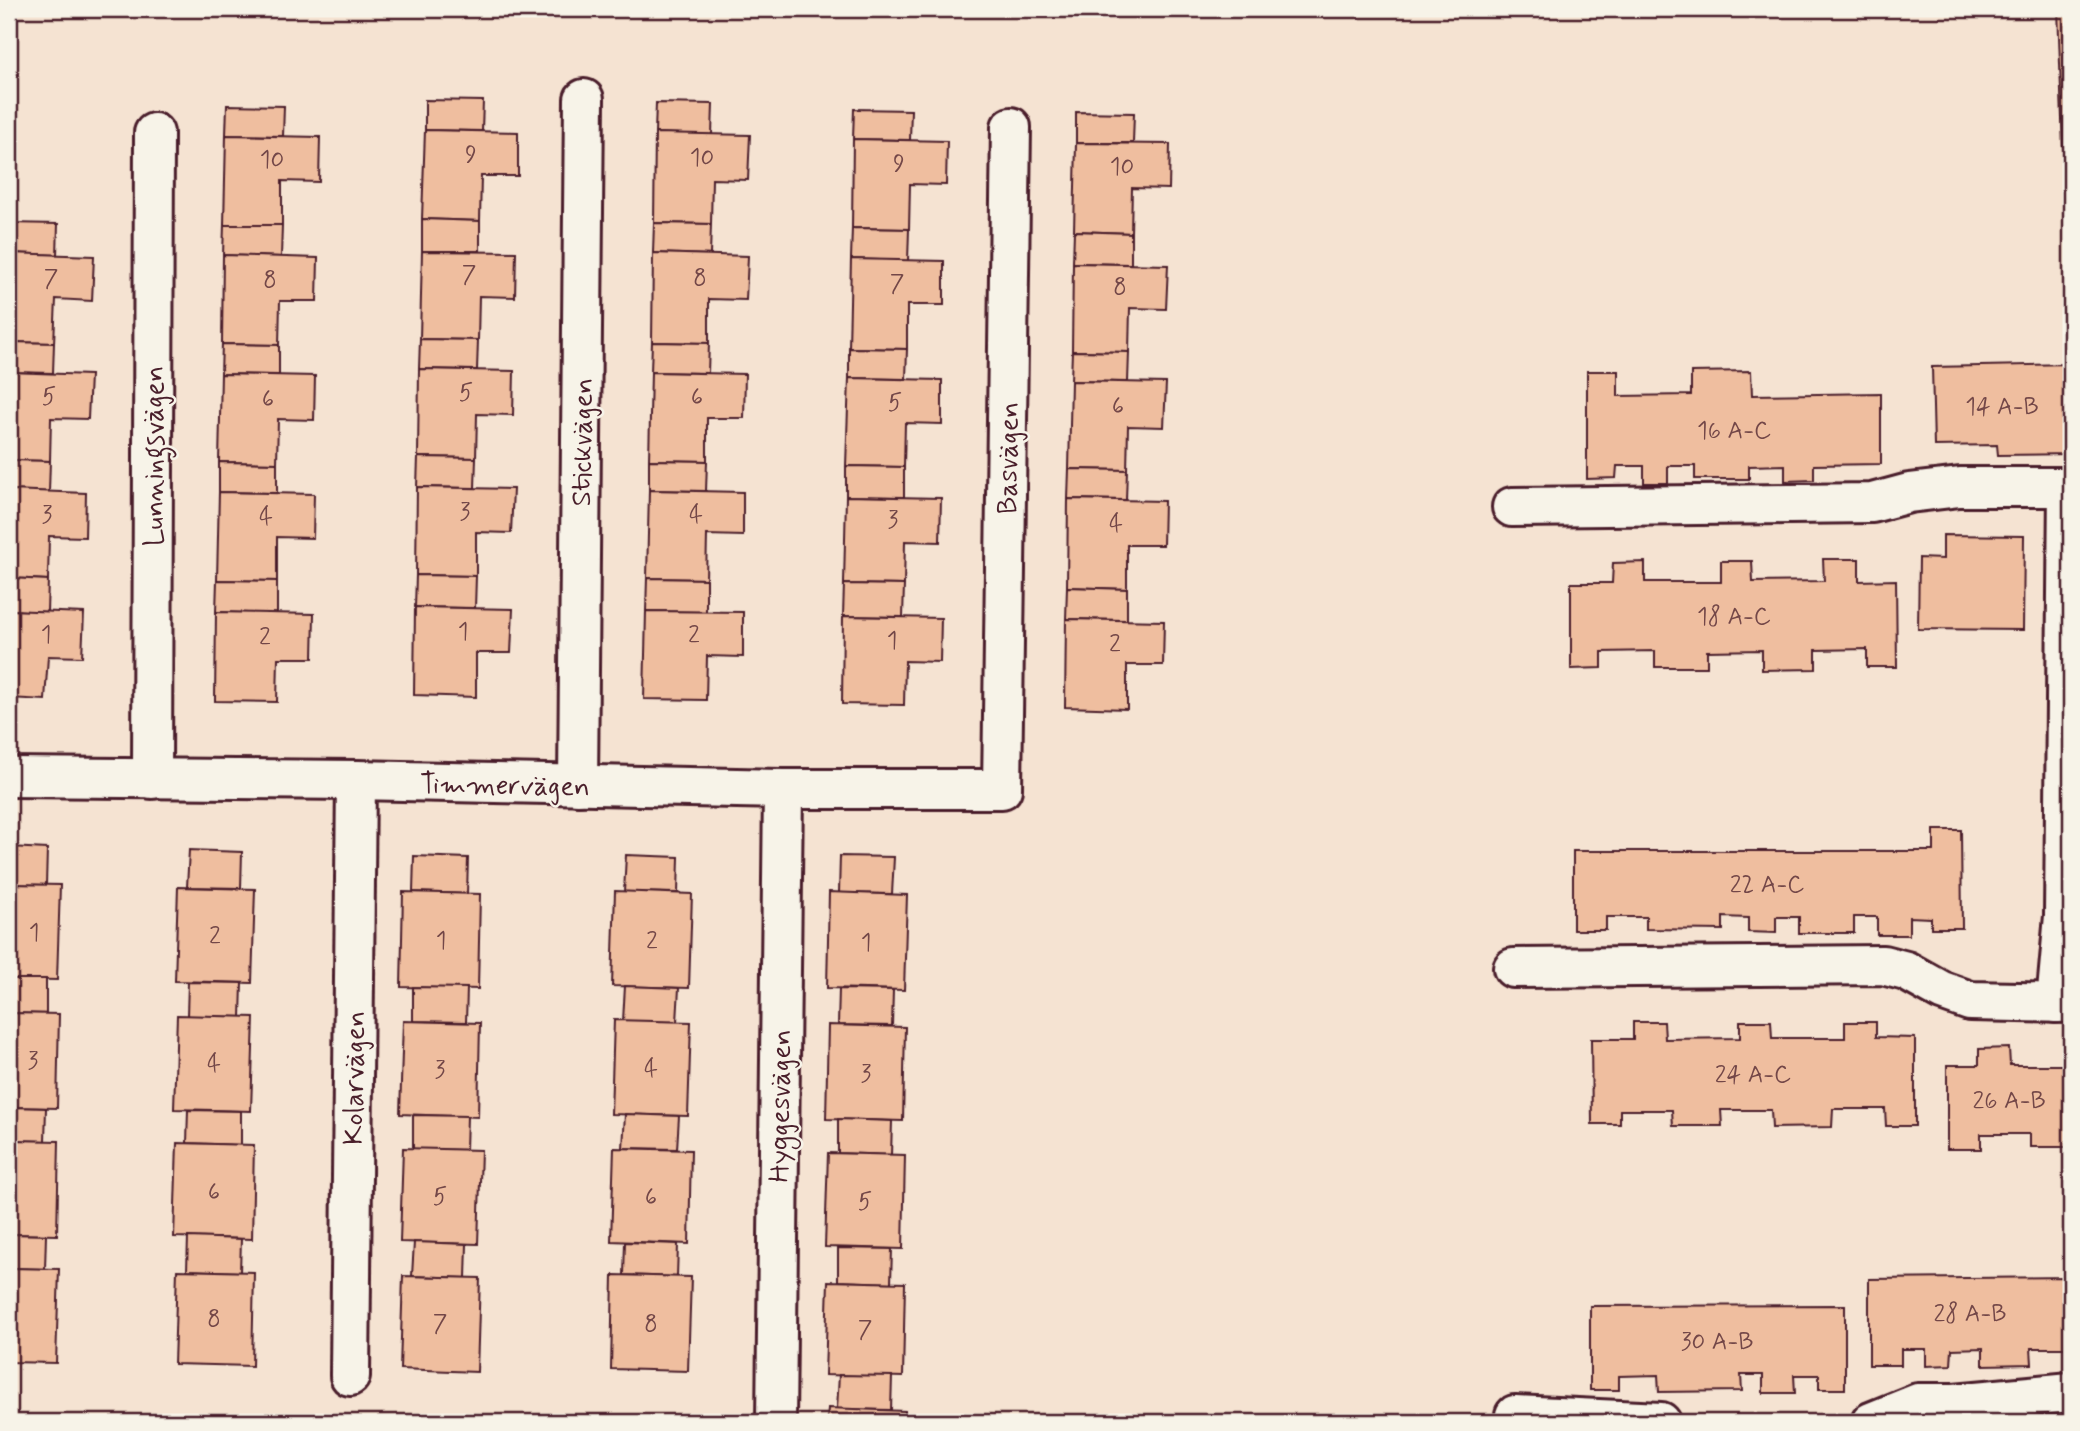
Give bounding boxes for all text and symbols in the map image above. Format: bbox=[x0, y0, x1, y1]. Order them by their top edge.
house number: 9 bbox=[465, 140, 477, 171]
house number: 10 bbox=[690, 143, 714, 174]
house number: 10 bbox=[260, 145, 284, 176]
house number: 9 bbox=[893, 149, 905, 180]
house number: 10 bbox=[1110, 152, 1134, 183]
house number: 7 bbox=[462, 260, 476, 291]
house number: 8 bbox=[693, 263, 707, 294]
house number: 7 bbox=[44, 264, 58, 295]
house number: 8 bbox=[263, 265, 277, 296]
house number: 7 bbox=[890, 269, 904, 300]
house number: 8 bbox=[1113, 272, 1127, 303]
street label: Lunningsvägen bbox=[137, 366, 177, 546]
street label: Stickvägen bbox=[564, 377, 603, 507]
house number: 5 bbox=[459, 378, 473, 409]
house number: 5 bbox=[42, 382, 56, 413]
house number: 6 bbox=[691, 382, 703, 413]
house number: 6 bbox=[262, 384, 274, 415]
house number: 5 bbox=[888, 388, 902, 419]
house number: 6 bbox=[1112, 391, 1124, 422]
house number: 14 A-B bbox=[1965, 392, 2039, 423]
street label: Basvägen bbox=[990, 402, 1029, 515]
house number: 16 A-C bbox=[1697, 416, 1771, 447]
house number: 3 bbox=[460, 497, 471, 528]
house number: 3 bbox=[42, 500, 53, 531]
house number: 4 bbox=[689, 500, 703, 531]
house number: 4 bbox=[259, 502, 273, 533]
house number: 3 bbox=[888, 505, 899, 536]
house number: 4 bbox=[1109, 509, 1123, 540]
house number: 18 A-C bbox=[1697, 602, 1771, 633]
house number: 1 bbox=[458, 617, 468, 648]
house number: 1 bbox=[41, 620, 51, 651]
house number: 2 bbox=[688, 620, 700, 651]
house number: 2 bbox=[259, 622, 271, 653]
house number: 1 bbox=[887, 626, 897, 657]
house number: 2 bbox=[1109, 629, 1121, 660]
street label: Timmervägen bbox=[420, 767, 590, 806]
house number: 22 A-C bbox=[1730, 870, 1804, 901]
house number: 1 bbox=[29, 918, 39, 949]
house number: 2 bbox=[209, 921, 221, 952]
house number: 1 bbox=[436, 926, 446, 957]
house number: 2 bbox=[646, 926, 658, 957]
house number: 1 bbox=[861, 928, 871, 959]
street label: Kolarvägen bbox=[336, 1011, 375, 1146]
street label: Hyggesvägen bbox=[762, 1029, 803, 1183]
house number: 3 bbox=[28, 1046, 39, 1077]
house number: 4 bbox=[207, 1049, 221, 1080]
house number: 4 bbox=[644, 1054, 658, 1085]
house number: 3 bbox=[435, 1055, 446, 1086]
house number: 3 bbox=[861, 1059, 872, 1090]
house number: 24 A-C bbox=[1715, 1060, 1791, 1091]
house number: 26 A-B bbox=[1972, 1086, 2046, 1117]
house number: 6 bbox=[208, 1177, 220, 1208]
house number: 5 bbox=[433, 1182, 447, 1213]
house number: 6 bbox=[645, 1182, 657, 1213]
house number: 5 bbox=[858, 1187, 872, 1218]
house number: 28 A-B bbox=[1933, 1299, 2007, 1330]
house number: 8 bbox=[207, 1304, 221, 1335]
house number: 7 bbox=[433, 1309, 447, 1340]
house number: 8 bbox=[644, 1309, 658, 1340]
house number: 7 bbox=[858, 1315, 872, 1346]
house number: 30 A-B bbox=[1681, 1327, 1753, 1358]

